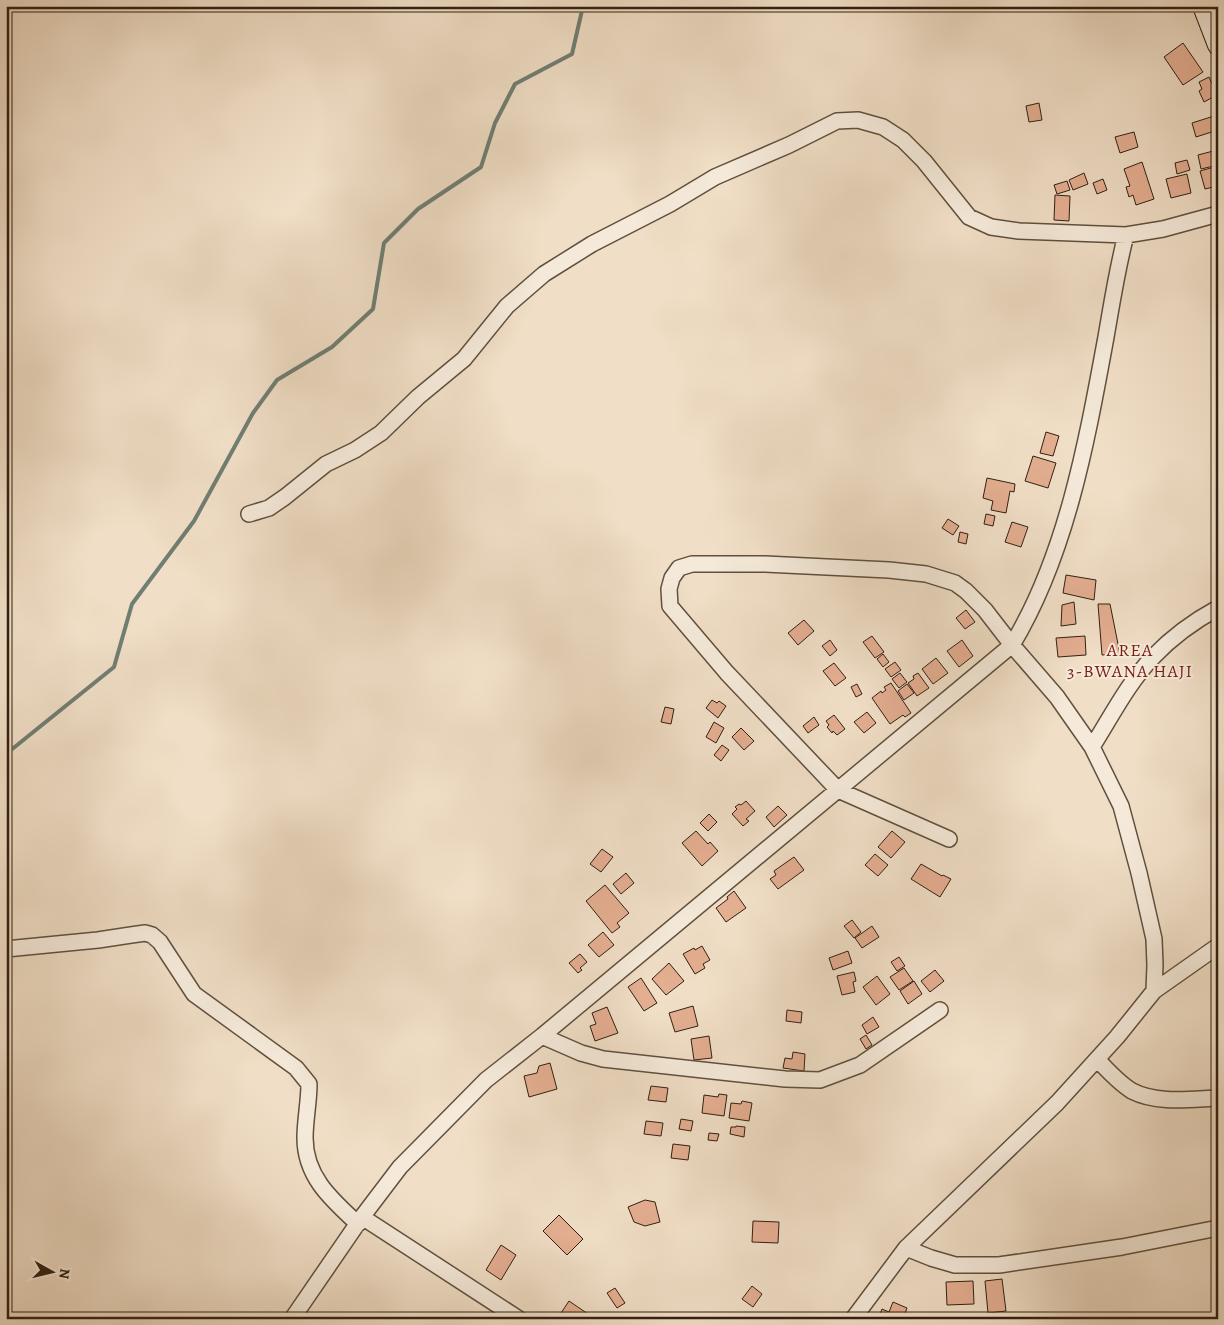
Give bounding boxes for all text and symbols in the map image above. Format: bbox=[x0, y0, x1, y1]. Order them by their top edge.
district label: AREA 3-BWANA HAJI bbox=[1067, 638, 1193, 683]
north arrow bbox=[28, 1248, 78, 1298]
text: N bbox=[54, 1267, 74, 1280]

